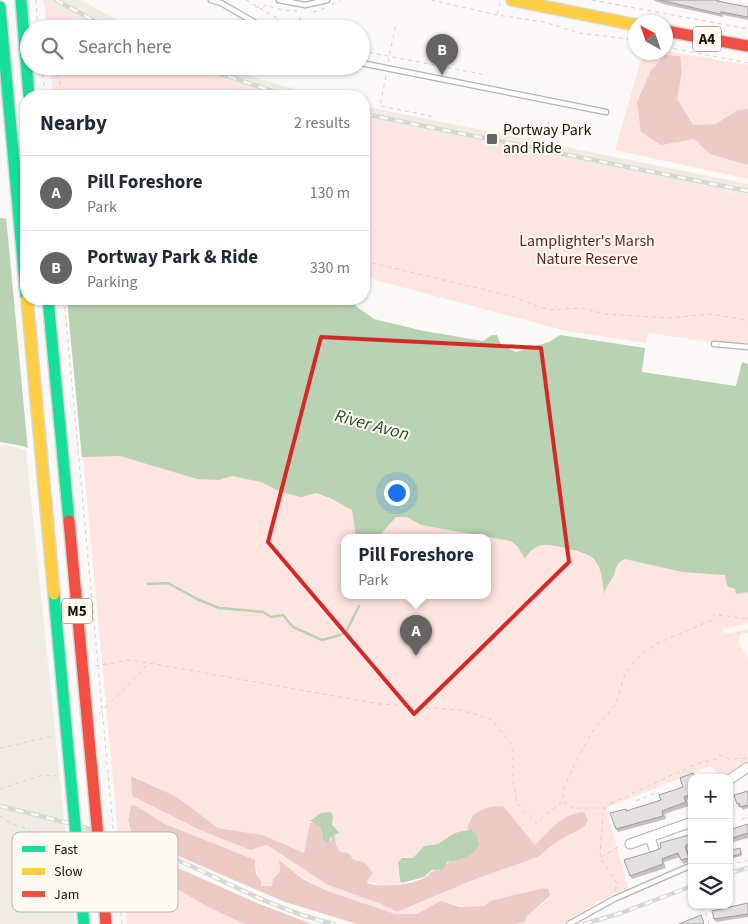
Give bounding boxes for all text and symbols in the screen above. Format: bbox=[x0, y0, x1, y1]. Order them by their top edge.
north arrow bbox=[628, 15, 673, 60]
search box bbox=[20, 20, 370, 75]
road number: A4 bbox=[693, 26, 721, 52]
icon: search bbox=[38, 34, 66, 62]
text: Search here bbox=[78, 34, 172, 61]
pin: B bbox=[426, 34, 458, 75]
text: Nearby bbox=[40, 108, 107, 138]
text: 2 results bbox=[294, 112, 350, 134]
place label: Portway Park and Ride bbox=[503, 119, 591, 159]
marker: Portway Park and Ride bbox=[485, 132, 499, 146]
text: Pill Foreshore bbox=[87, 169, 203, 196]
text: A bbox=[51, 182, 61, 204]
text: 130 m bbox=[310, 182, 350, 204]
text: Park bbox=[87, 196, 117, 218]
park label: Lamplighter's Marsh Nature Reserve bbox=[519, 230, 655, 270]
text: Portway Park & Ride bbox=[87, 244, 258, 271]
text: B bbox=[51, 257, 61, 279]
text: 330 m bbox=[310, 257, 350, 279]
text: Parking bbox=[87, 271, 138, 293]
water label: River Avon bbox=[332, 403, 412, 447]
your location bbox=[384, 480, 410, 506]
popup bbox=[341, 534, 491, 599]
text: Pill Foreshore bbox=[358, 542, 474, 569]
text: Park bbox=[358, 569, 388, 591]
road number: M5 bbox=[62, 598, 92, 624]
pin: A bbox=[400, 615, 432, 656]
map controls bbox=[688, 774, 733, 909]
button: + bbox=[688, 774, 733, 819]
button: − bbox=[688, 819, 733, 864]
legend bbox=[12, 832, 178, 912]
text: Fast bbox=[54, 840, 78, 860]
text: Slow bbox=[54, 862, 83, 882]
button: layers bbox=[688, 864, 733, 909]
text: Jam bbox=[54, 885, 79, 905]

